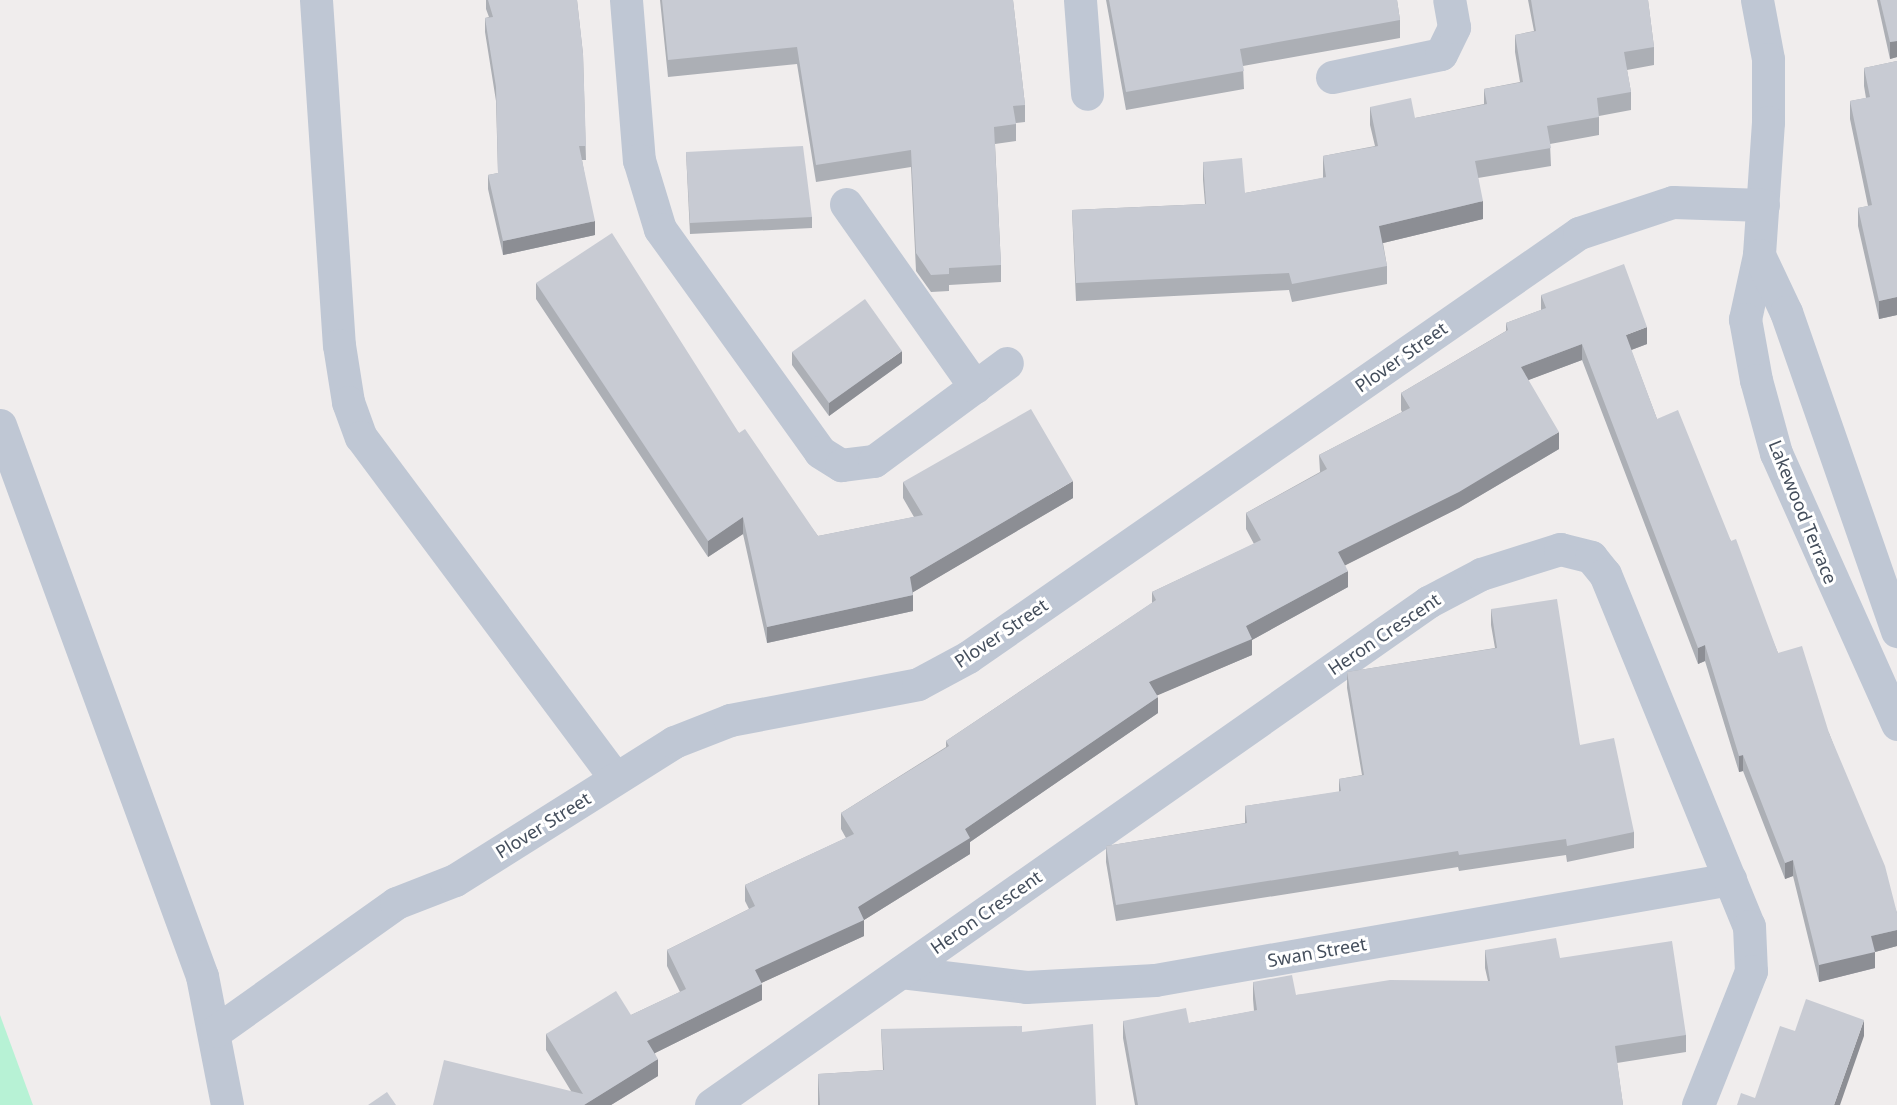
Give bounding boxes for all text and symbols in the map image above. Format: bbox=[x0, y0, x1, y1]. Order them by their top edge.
street label: Plover Street bbox=[1351, 317, 1451, 397]
street label: Lakewood Terrace bbox=[1764, 437, 1842, 587]
street label: Heron Crescent bbox=[1324, 588, 1444, 680]
street label: Plover Street bbox=[950, 594, 1052, 672]
street label: Plover Street bbox=[492, 787, 594, 863]
street label: Heron Crescent bbox=[926, 866, 1046, 958]
street label: Swan Street bbox=[1266, 933, 1368, 971]

